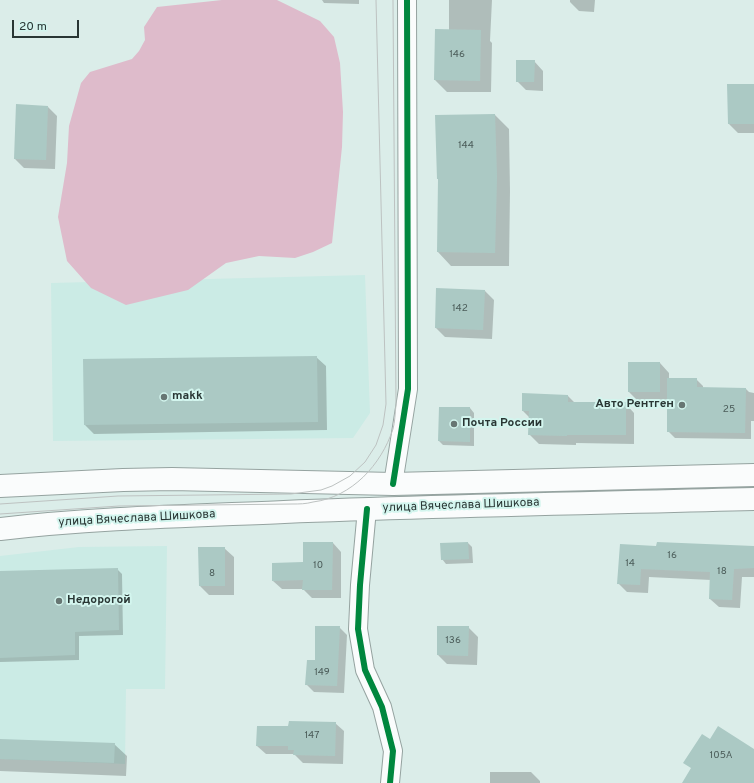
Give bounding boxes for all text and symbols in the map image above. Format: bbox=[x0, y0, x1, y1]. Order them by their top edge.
scale bar bbox=[14, 12, 81, 38]
text: 20 m bbox=[19, 19, 47, 35]
house number: 146 bbox=[449, 49, 465, 61]
house number: 144 bbox=[458, 140, 474, 152]
house number: 142 bbox=[452, 303, 468, 315]
place label: makk bbox=[172, 390, 203, 404]
marker: makk bbox=[159, 392, 169, 402]
place label: Авто Рентген bbox=[595, 398, 674, 412]
marker: Авто Рентген bbox=[677, 400, 687, 410]
house number: 25 bbox=[723, 404, 735, 416]
place label: Почта России bbox=[462, 417, 542, 431]
marker: Почта России bbox=[449, 419, 459, 429]
street label: улица Вячеслава Шишкова bbox=[382, 496, 540, 516]
street label: улица Вячеслава Шишкова bbox=[58, 508, 216, 530]
house number: 16 bbox=[667, 550, 677, 562]
house number: 14 bbox=[625, 558, 635, 570]
house number: 10 bbox=[313, 560, 323, 572]
house number: 18 bbox=[717, 566, 727, 578]
house number: 8 bbox=[209, 568, 215, 580]
place label: Недорогой bbox=[67, 594, 131, 608]
marker: Недорогой bbox=[54, 596, 64, 606]
house number: 136 bbox=[445, 635, 461, 647]
house number: 149 bbox=[314, 667, 330, 679]
house number: 147 bbox=[305, 730, 319, 742]
house number: 105А bbox=[710, 750, 732, 762]

